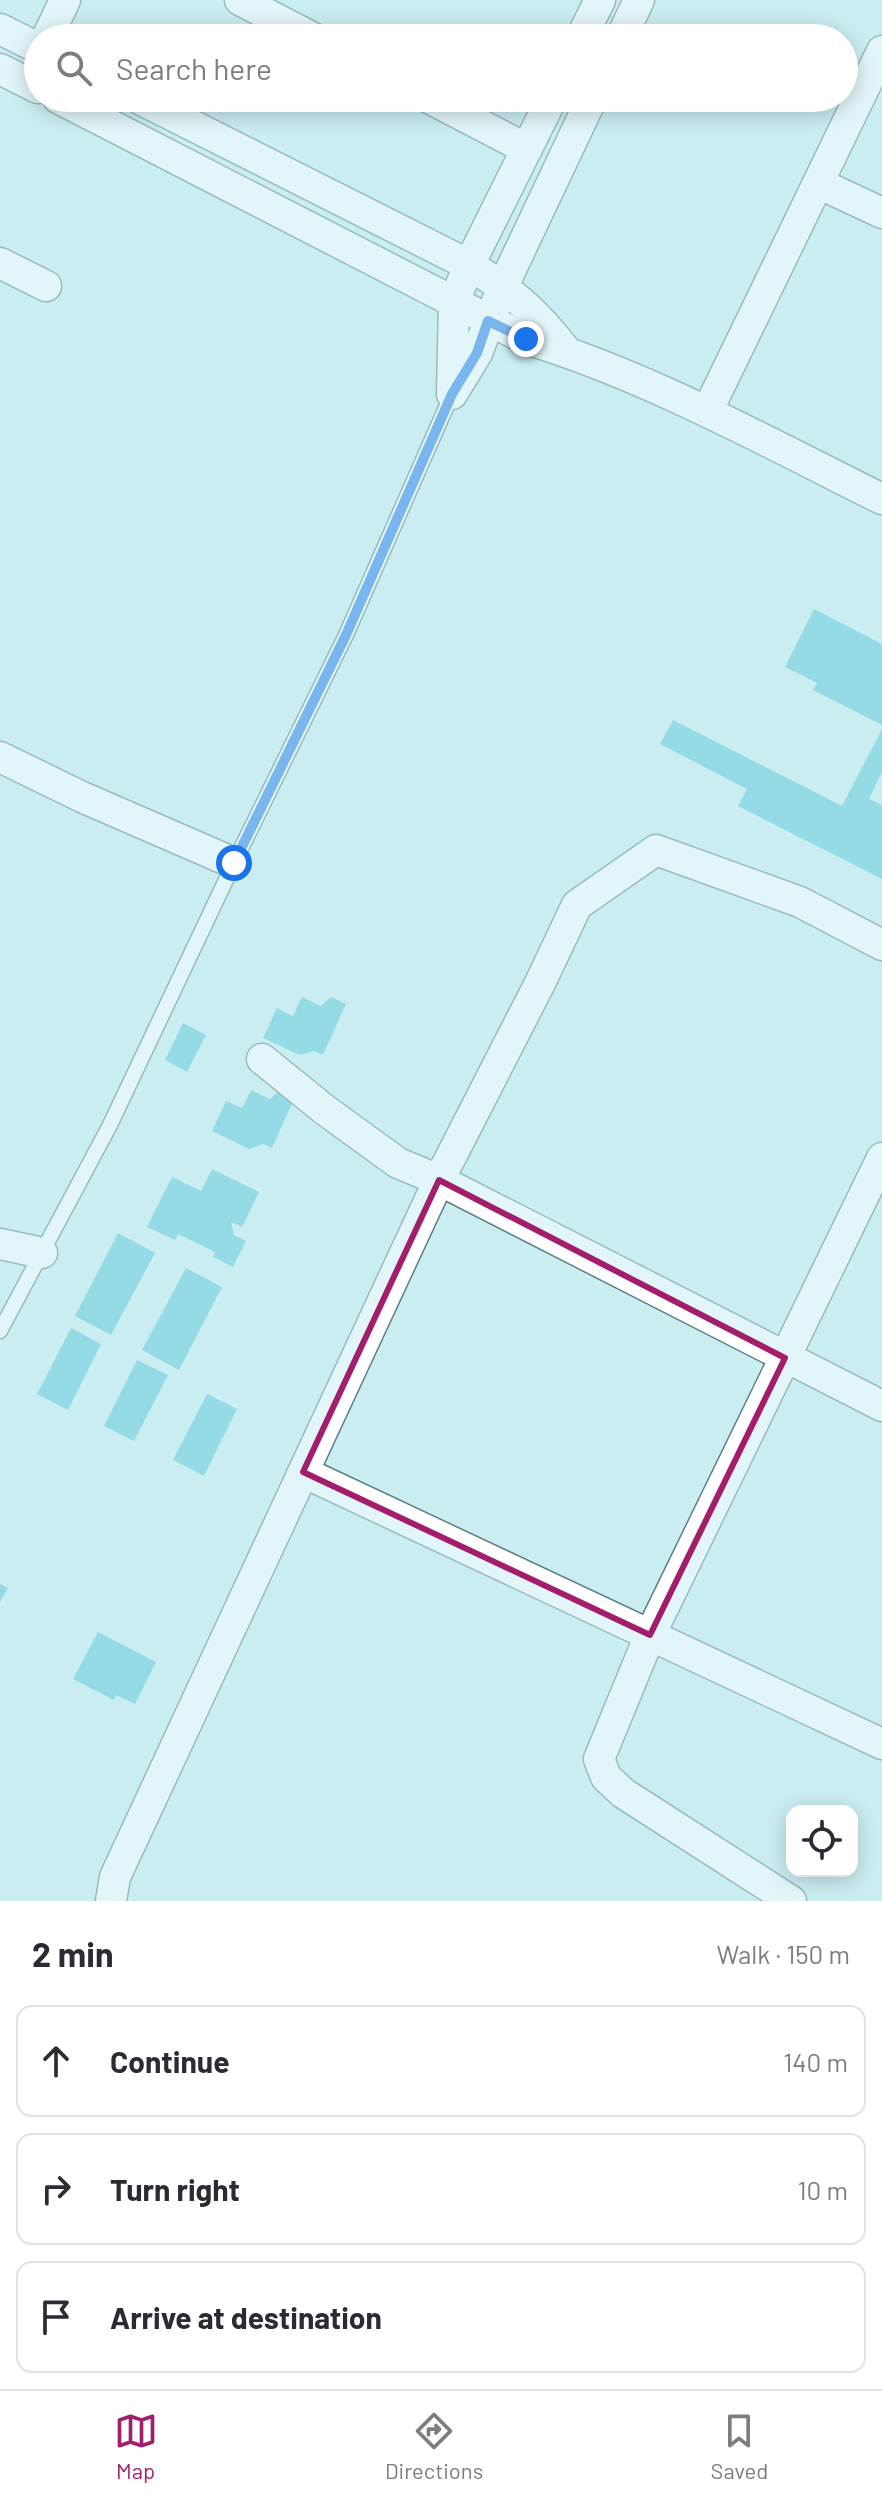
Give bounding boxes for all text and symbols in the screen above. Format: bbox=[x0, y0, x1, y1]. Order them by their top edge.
search box bbox=[24, 24, 858, 112]
icon: search bbox=[52, 46, 96, 90]
text: Search here bbox=[116, 50, 272, 86]
route end bbox=[508, 321, 544, 357]
route start bbox=[216, 845, 252, 881]
map controls bbox=[786, 1805, 858, 1877]
button: locate bbox=[786, 1805, 858, 1877]
text: 2 min bbox=[32, 1933, 114, 1974]
text: Walk · 150 m bbox=[716, 1938, 850, 1969]
icon: ahead bbox=[34, 2039, 78, 2083]
text: Continue bbox=[110, 2043, 230, 2079]
text: 140 m bbox=[783, 2046, 848, 2077]
icon: right bbox=[34, 2167, 78, 2211]
text: Turn right bbox=[110, 2171, 240, 2207]
text: 10 m bbox=[798, 2174, 848, 2205]
icon: arrive bbox=[34, 2295, 78, 2339]
text: Arrive at destination bbox=[110, 2299, 382, 2335]
tab: Map bbox=[114, 2409, 158, 2483]
tab: Directions bbox=[385, 2409, 483, 2483]
tab: Saved bbox=[711, 2409, 768, 2483]

